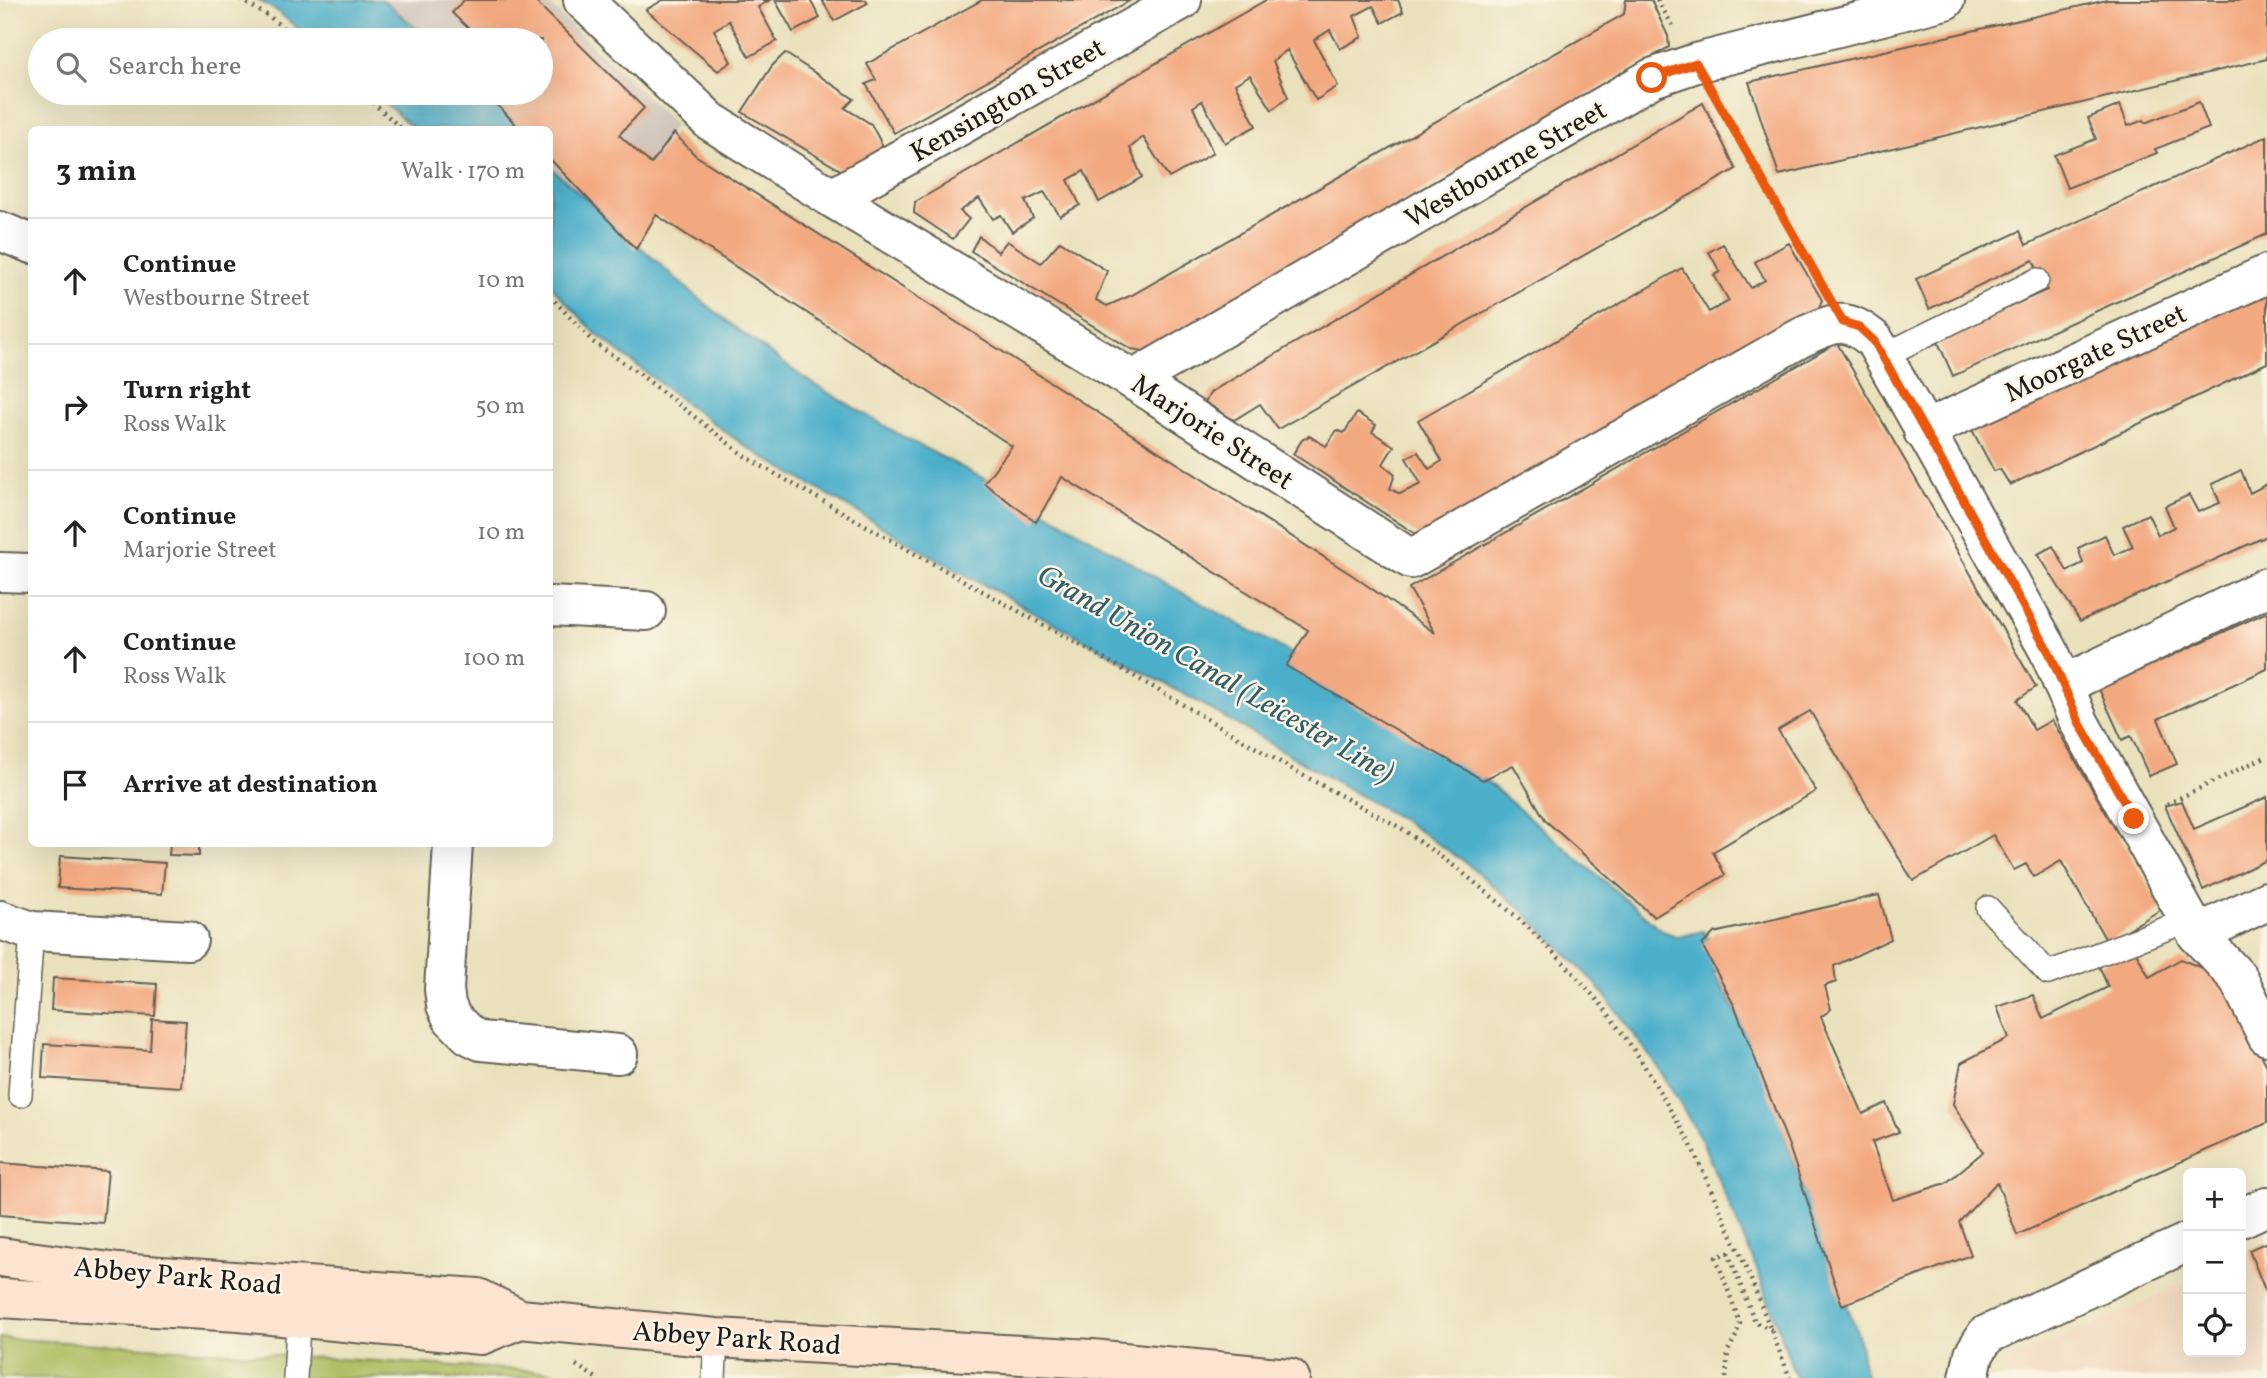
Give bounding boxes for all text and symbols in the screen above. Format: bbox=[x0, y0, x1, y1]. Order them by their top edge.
search box bbox=[28, 28, 553, 105]
street label: Kensington Street bbox=[903, 29, 1113, 173]
icon: search bbox=[52, 48, 90, 86]
text: Search here bbox=[108, 49, 241, 85]
route start bbox=[1636, 62, 1667, 93]
street label: Westbourne Street bbox=[1398, 91, 1615, 239]
text: 3 min bbox=[56, 151, 137, 193]
text: Walk · 170 m bbox=[401, 156, 525, 188]
text: Continue bbox=[123, 247, 236, 283]
icon: ahead bbox=[56, 262, 94, 300]
text: 10 m bbox=[477, 265, 525, 297]
text: Westbourne Street bbox=[123, 283, 310, 315]
street label: Moorgate Street bbox=[1999, 295, 2193, 414]
street label: Marjorie Street bbox=[1123, 366, 1301, 500]
text: Turn right bbox=[123, 373, 251, 409]
icon: right bbox=[56, 388, 94, 426]
text: 50 m bbox=[476, 391, 525, 423]
text: Ross Walk bbox=[123, 409, 226, 441]
text: Continue bbox=[123, 499, 236, 535]
icon: ahead bbox=[56, 514, 94, 552]
text: 10 m bbox=[477, 517, 525, 549]
text: Marjorie Street bbox=[123, 535, 277, 567]
water label: Grand Union Canal (Leicester Line) bbox=[1029, 555, 1401, 795]
text: Continue bbox=[123, 625, 236, 661]
icon: ahead bbox=[56, 640, 94, 678]
text: 100 m bbox=[463, 643, 525, 675]
text: Ross Walk bbox=[123, 661, 226, 693]
icon: arrive bbox=[56, 766, 94, 804]
text: Arrive at destination bbox=[123, 767, 378, 803]
route end bbox=[2118, 803, 2149, 834]
map controls bbox=[2183, 1168, 2246, 1357]
button: + bbox=[2183, 1168, 2246, 1231]
button: − bbox=[2183, 1231, 2246, 1294]
street label: Abbey Park Road bbox=[72, 1249, 284, 1306]
button: locate bbox=[2183, 1294, 2246, 1357]
street label: Abbey Park Road bbox=[631, 1313, 842, 1366]

